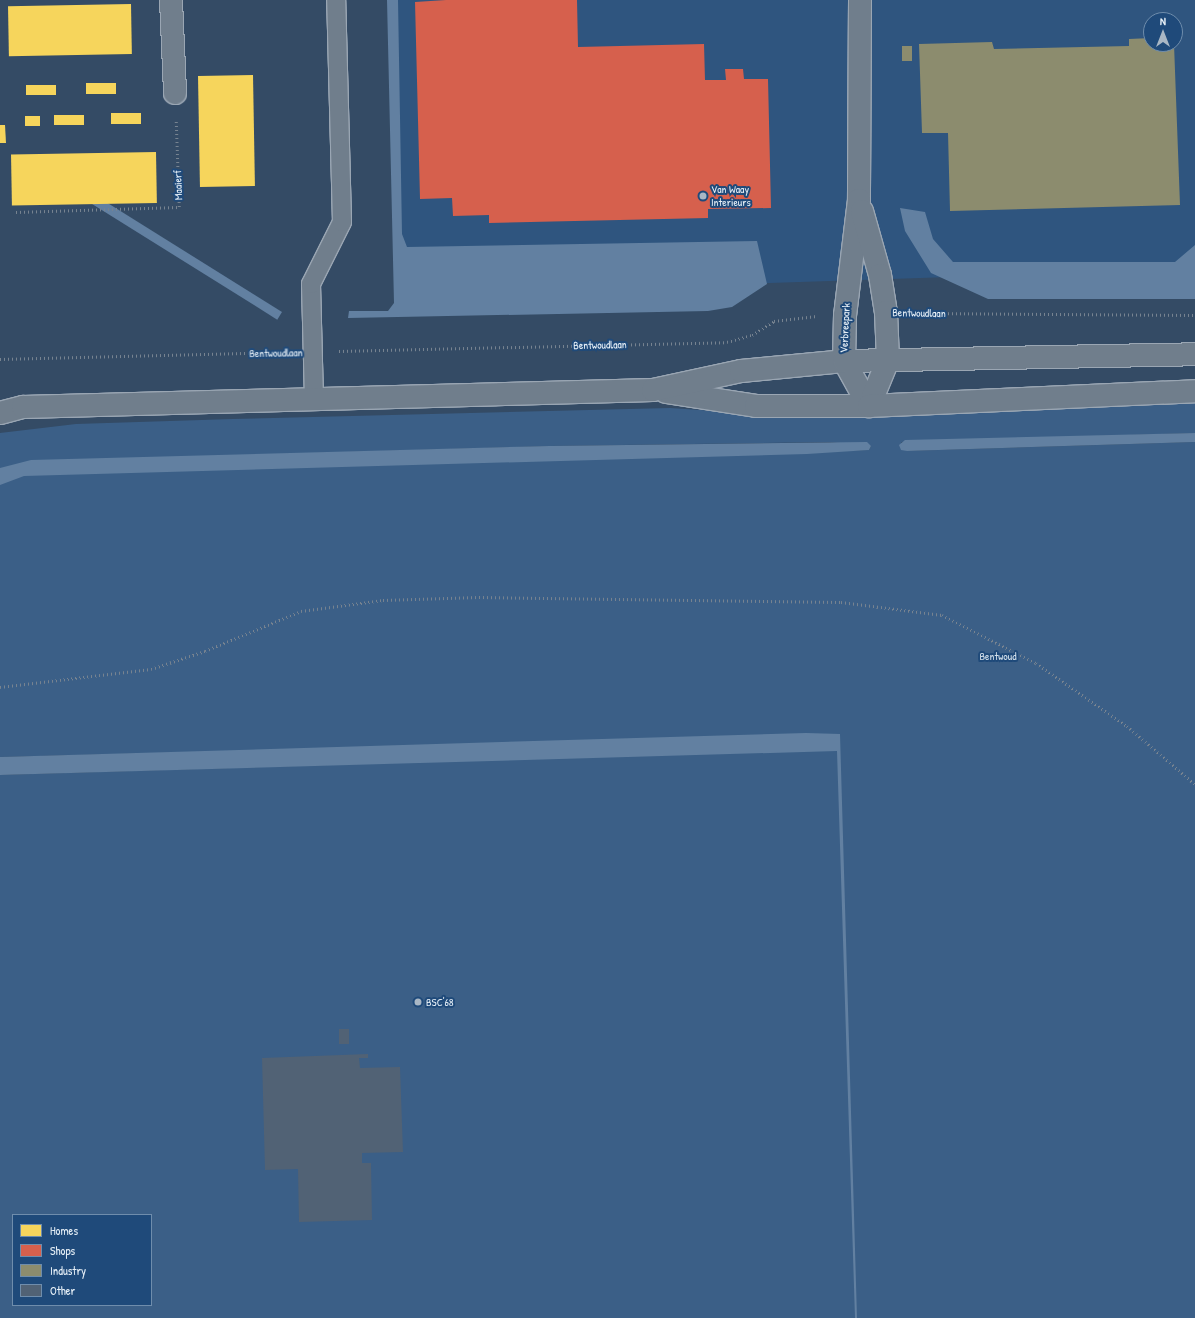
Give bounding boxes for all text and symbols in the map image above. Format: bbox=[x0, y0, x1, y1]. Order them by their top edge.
north arrow bbox=[1143, 12, 1183, 52]
text: N bbox=[1160, 14, 1166, 28]
street label: Maaierf bbox=[171, 170, 185, 200]
place label: Van Waay Interieurs bbox=[711, 183, 751, 209]
marker: Van Waay Interieurs bbox=[698, 191, 708, 201]
street label: Verbreepark bbox=[837, 303, 853, 353]
street label: Bentwoudlaan bbox=[892, 306, 946, 320]
street label: Bentwoudlaan bbox=[573, 338, 627, 352]
street label: Bentwoudlaan bbox=[249, 346, 303, 360]
park label: Bentwoud bbox=[980, 649, 1016, 663]
place label: BSC'68 bbox=[426, 995, 454, 1009]
marker: BSC'68 bbox=[413, 997, 423, 1007]
legend bbox=[12, 1214, 152, 1306]
text: Homes bbox=[50, 1222, 78, 1239]
text: Shops bbox=[50, 1242, 75, 1259]
text: Industry bbox=[50, 1262, 86, 1279]
text: Other bbox=[50, 1282, 75, 1299]

